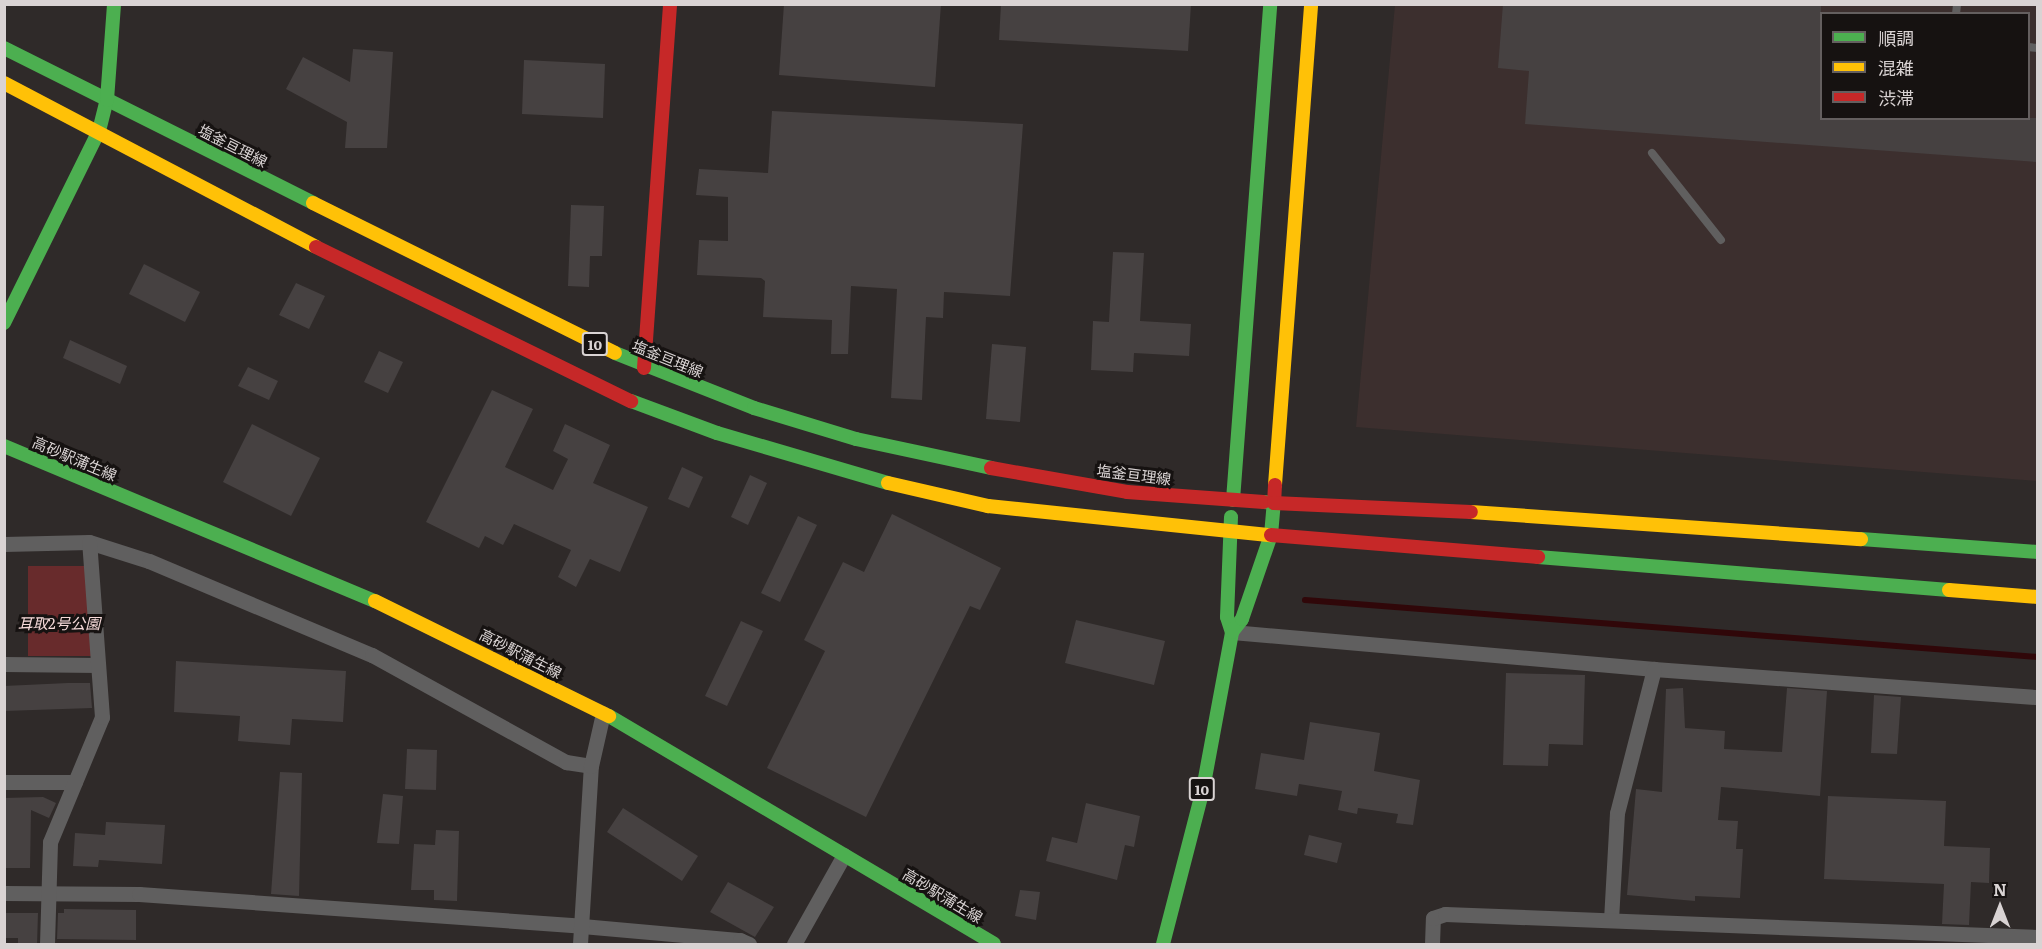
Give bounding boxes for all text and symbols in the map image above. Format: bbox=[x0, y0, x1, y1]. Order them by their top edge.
legend bbox=[1820, 12, 2030, 120]
text: 順調 bbox=[1878, 24, 1914, 51]
text: 混雑 bbox=[1878, 54, 1914, 81]
text: 渋滞 bbox=[1878, 84, 1914, 111]
street label: 塩釜亘理線 bbox=[196, 120, 270, 170]
road number: 10 bbox=[582, 333, 608, 355]
street label: 塩釜亘理線 bbox=[630, 336, 706, 380]
street label: 高砂駅蒲生線 bbox=[30, 432, 120, 484]
street label: 塩釜亘理線 bbox=[1096, 460, 1172, 488]
park label: 耳取2号公園 bbox=[18, 614, 100, 632]
street label: 高砂駅蒲生線 bbox=[477, 625, 565, 681]
road number: 10 bbox=[1188, 778, 1216, 800]
street label: 高砂駅蒲生線 bbox=[900, 864, 986, 926]
north arrow bbox=[1970, 877, 2030, 937]
text: N bbox=[1993, 877, 2007, 901]

